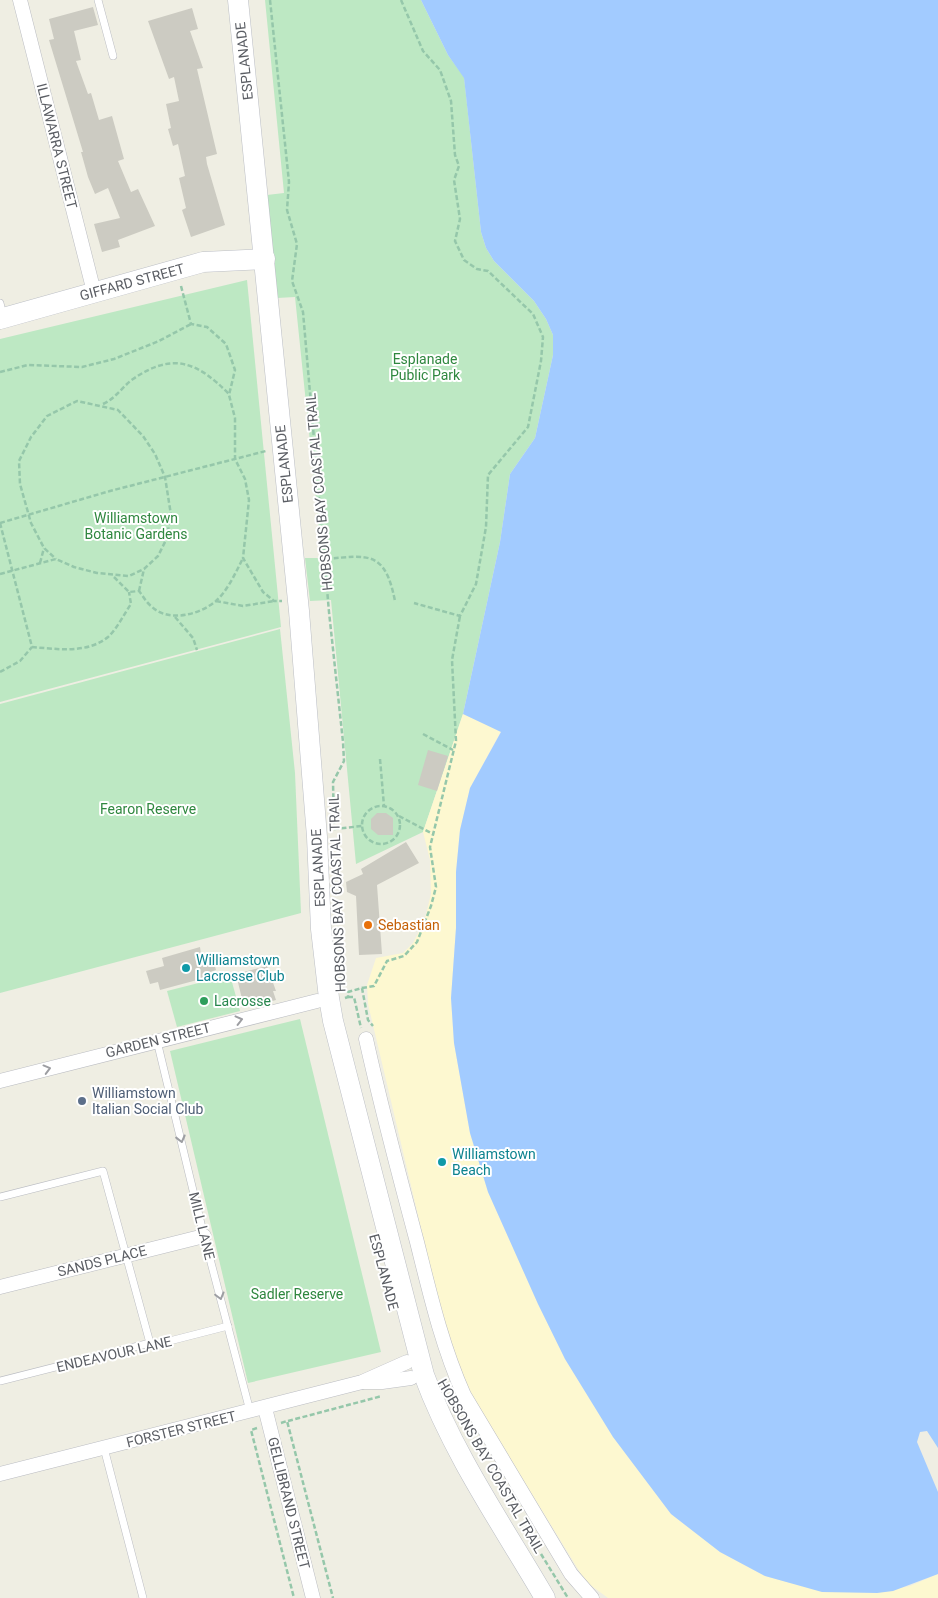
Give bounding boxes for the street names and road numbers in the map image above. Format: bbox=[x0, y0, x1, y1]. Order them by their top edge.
street label: ESPLANADE bbox=[232, 21, 256, 101]
street label: ILLAWARRA STREET bbox=[34, 82, 80, 211]
street label: GIFFARD STREET bbox=[78, 260, 187, 304]
street label: HOBSONS BAY COASTAL TRAIL bbox=[302, 392, 336, 591]
street label: ESPLANADE bbox=[272, 424, 296, 504]
street label: HOBSONS BAY COASTAL TRAIL bbox=[326, 793, 348, 992]
street label: ESPLANADE bbox=[308, 828, 328, 908]
street label: GARDEN STREET bbox=[104, 1019, 213, 1061]
street label: MILL LANE bbox=[186, 1190, 218, 1262]
street label: ESPLANADE bbox=[366, 1232, 402, 1312]
street label: SANDS PLACE bbox=[56, 1242, 148, 1280]
street label: ENDEAVOUR LANE bbox=[55, 1333, 173, 1375]
street label: HOBSONS BAY COASTAL TRAIL bbox=[434, 1376, 548, 1556]
street label: FORSTER STREET bbox=[125, 1407, 238, 1450]
street label: GELLIBRAND STREET bbox=[265, 1435, 313, 1571]

